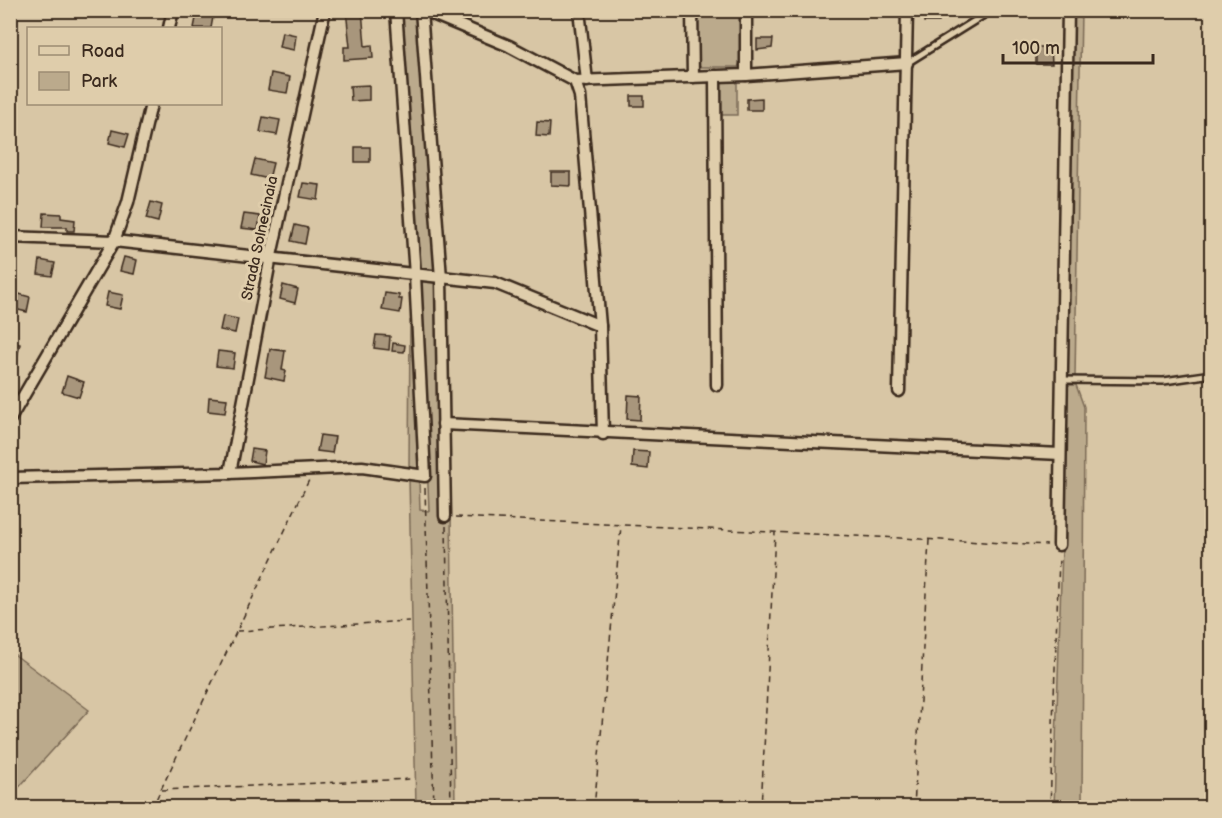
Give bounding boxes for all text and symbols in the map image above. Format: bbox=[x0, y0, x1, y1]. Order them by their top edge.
legend bbox=[27, 27, 222, 105]
scale bar bbox=[1003, 27, 1153, 65]
text: 100 m bbox=[1012, 38, 1060, 59]
text: Road bbox=[81, 41, 125, 62]
text: Park bbox=[81, 71, 117, 92]
street label: Strada Solnecinaia bbox=[238, 174, 282, 302]

